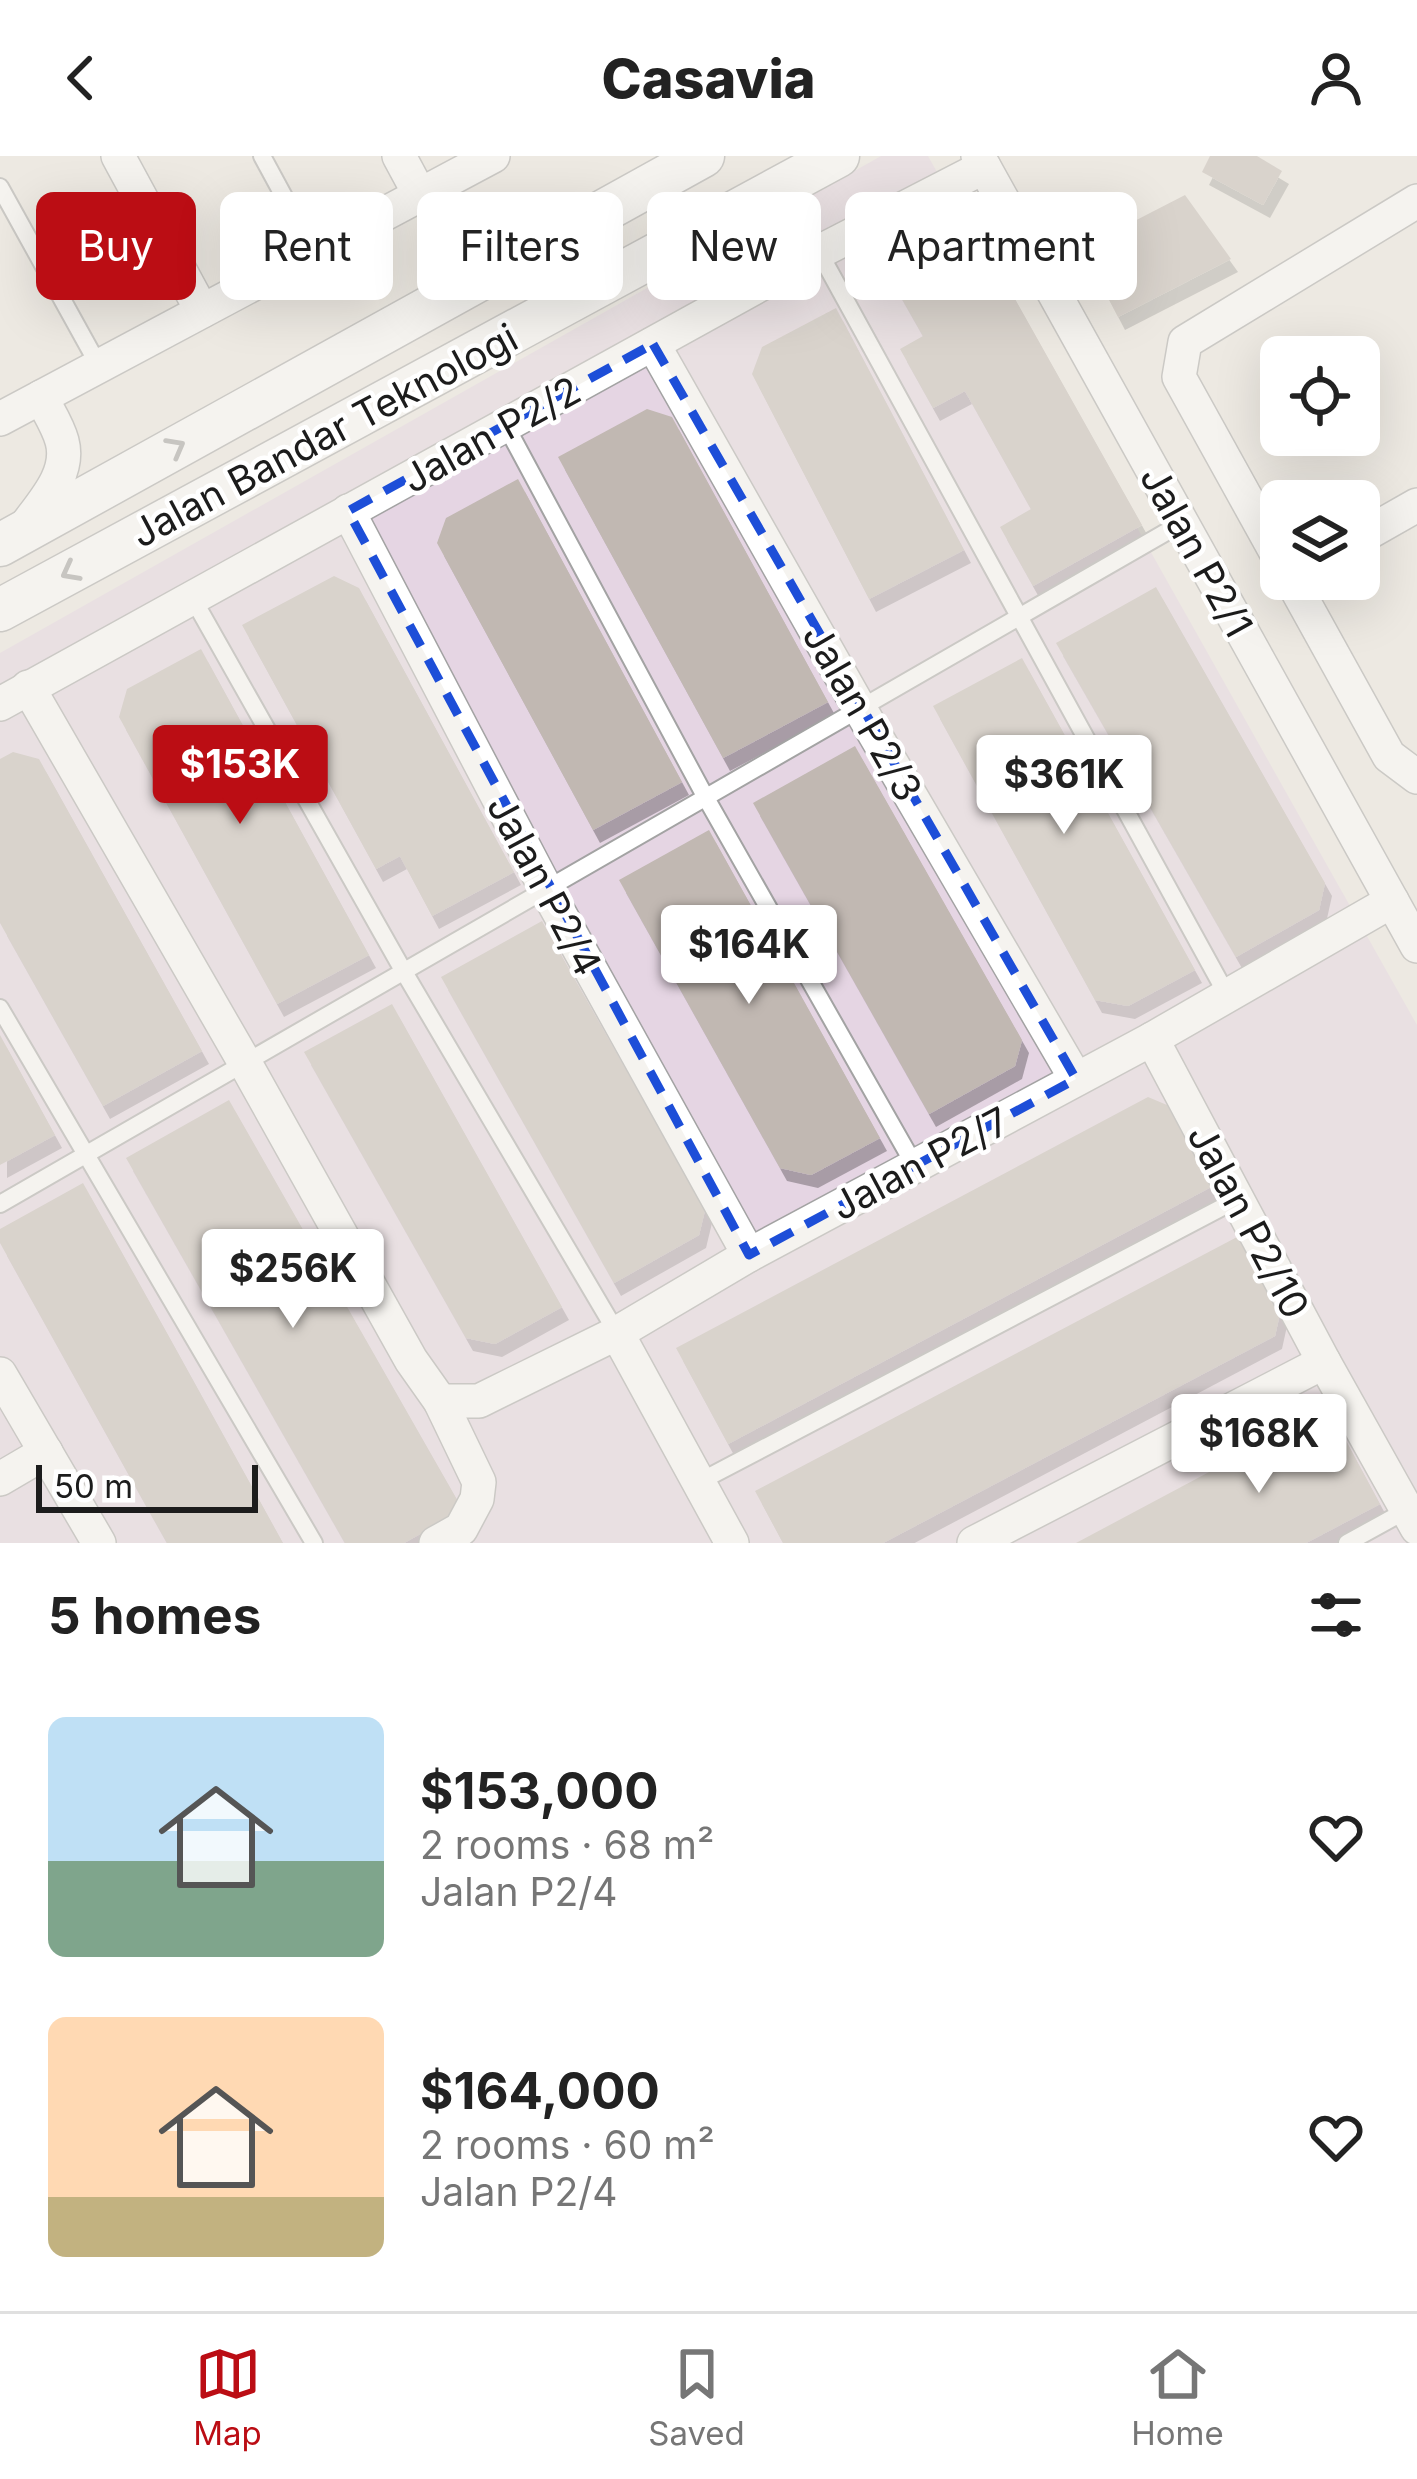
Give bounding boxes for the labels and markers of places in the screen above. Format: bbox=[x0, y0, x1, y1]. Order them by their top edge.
pin: $153K bbox=[156, 725, 324, 827]
pin: $361K bbox=[980, 735, 1148, 837]
pin: $164K bbox=[665, 905, 833, 1007]
pin: $256K bbox=[209, 1229, 377, 1331]
pin: $168K bbox=[1175, 1394, 1343, 1496]

